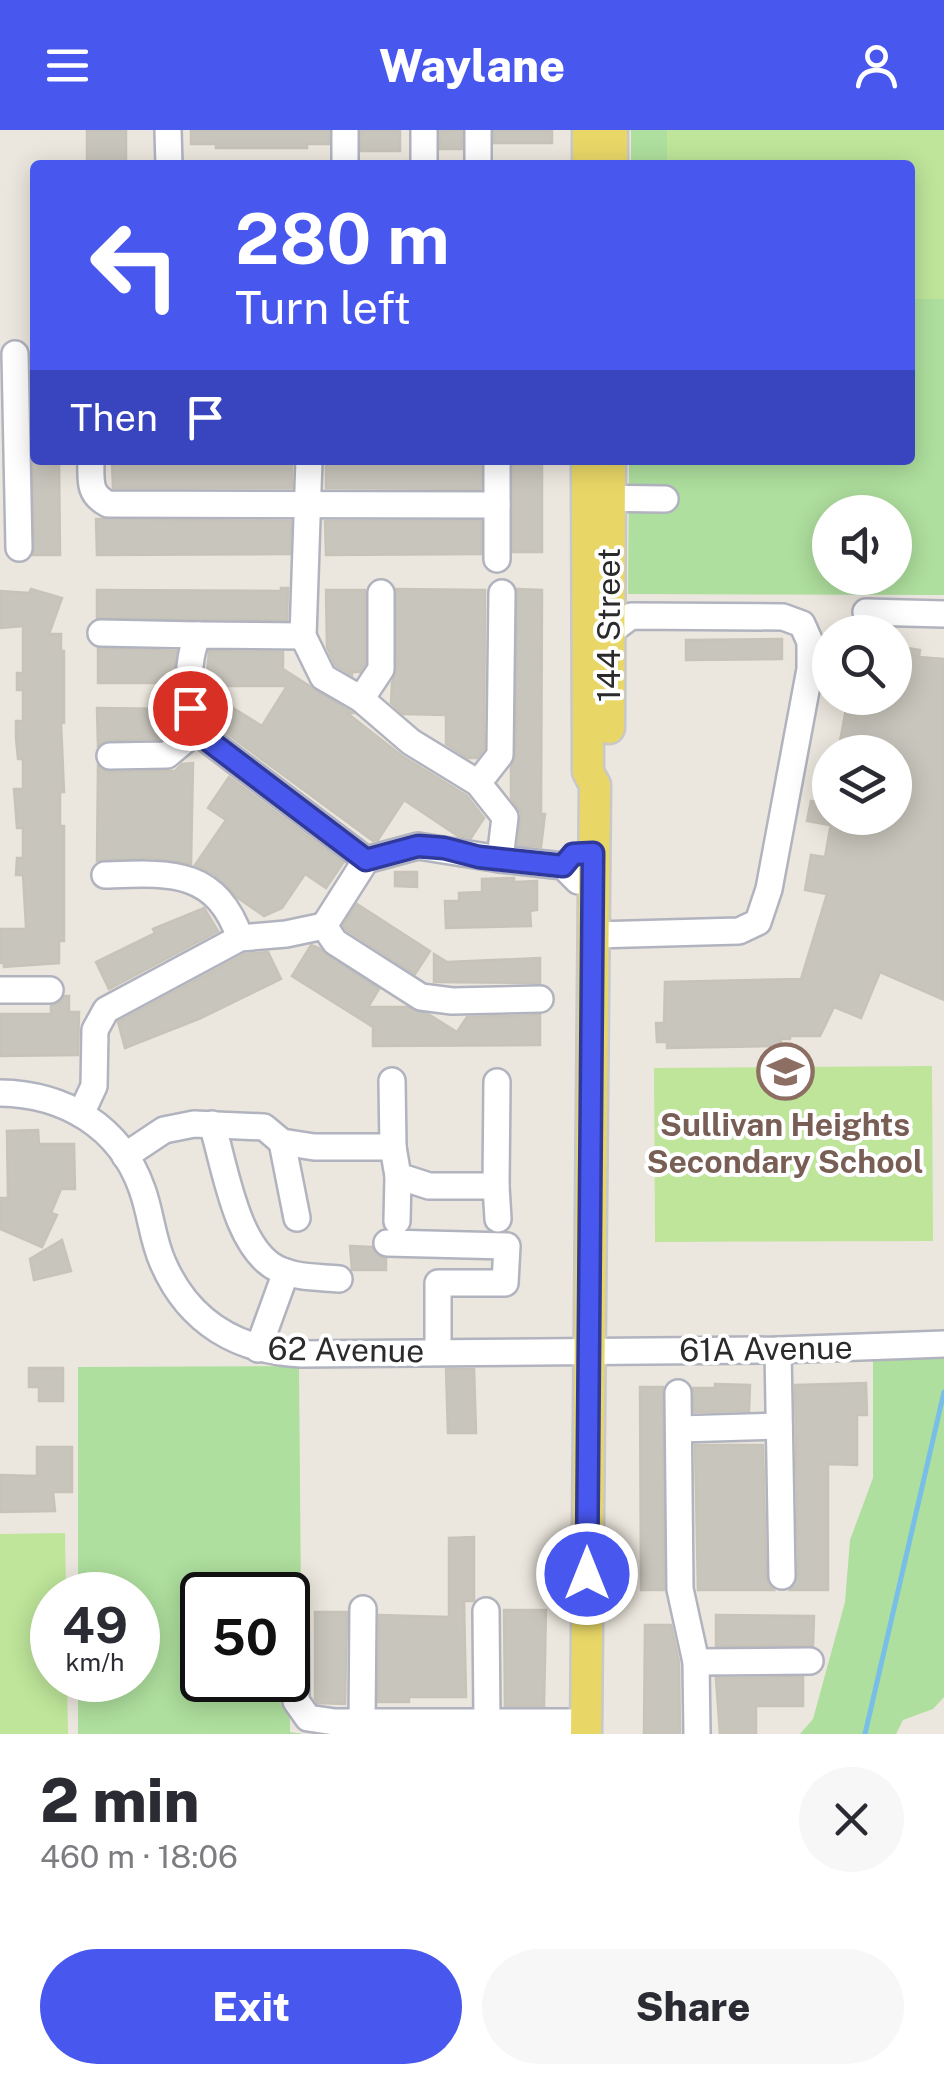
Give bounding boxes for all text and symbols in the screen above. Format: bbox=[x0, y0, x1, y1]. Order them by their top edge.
icon: menu bbox=[40, 38, 95, 93]
icon: person bbox=[849, 38, 904, 93]
text: Waylane bbox=[379, 39, 565, 92]
text: 280 m bbox=[235, 197, 450, 280]
icon: left bbox=[70, 200, 200, 330]
text: Turn left bbox=[235, 281, 411, 334]
icon: arrive bbox=[178, 390, 233, 445]
text: Then bbox=[70, 395, 158, 440]
map controls bbox=[812, 495, 912, 835]
button: sound bbox=[812, 495, 912, 595]
street label: 144 Street bbox=[590, 548, 627, 702]
button: search bbox=[812, 615, 912, 715]
pin bbox=[148, 666, 233, 751]
icon: arrive bbox=[163, 681, 218, 736]
button: layers bbox=[812, 735, 912, 835]
school or university icon: Sullivan Heights Secondary School bbox=[755, 1041, 815, 1101]
place label: Sullivan Heights Secondary School bbox=[646, 1106, 924, 1180]
street label: 61A Avenue bbox=[679, 1328, 853, 1369]
street label: 62 Avenue bbox=[267, 1330, 425, 1369]
position arrow bbox=[535, 1522, 639, 1626]
speed limit sign: 50 bbox=[180, 1572, 310, 1702]
text: 49 bbox=[62, 1595, 128, 1654]
text: km/h bbox=[66, 1647, 124, 1677]
text: 2 min bbox=[40, 1765, 199, 1836]
button: close bbox=[799, 1767, 904, 1872]
text: 460 m · 18:06 bbox=[40, 1838, 238, 1875]
button: Exit bbox=[40, 1949, 462, 2064]
button: Share bbox=[482, 1949, 904, 2064]

